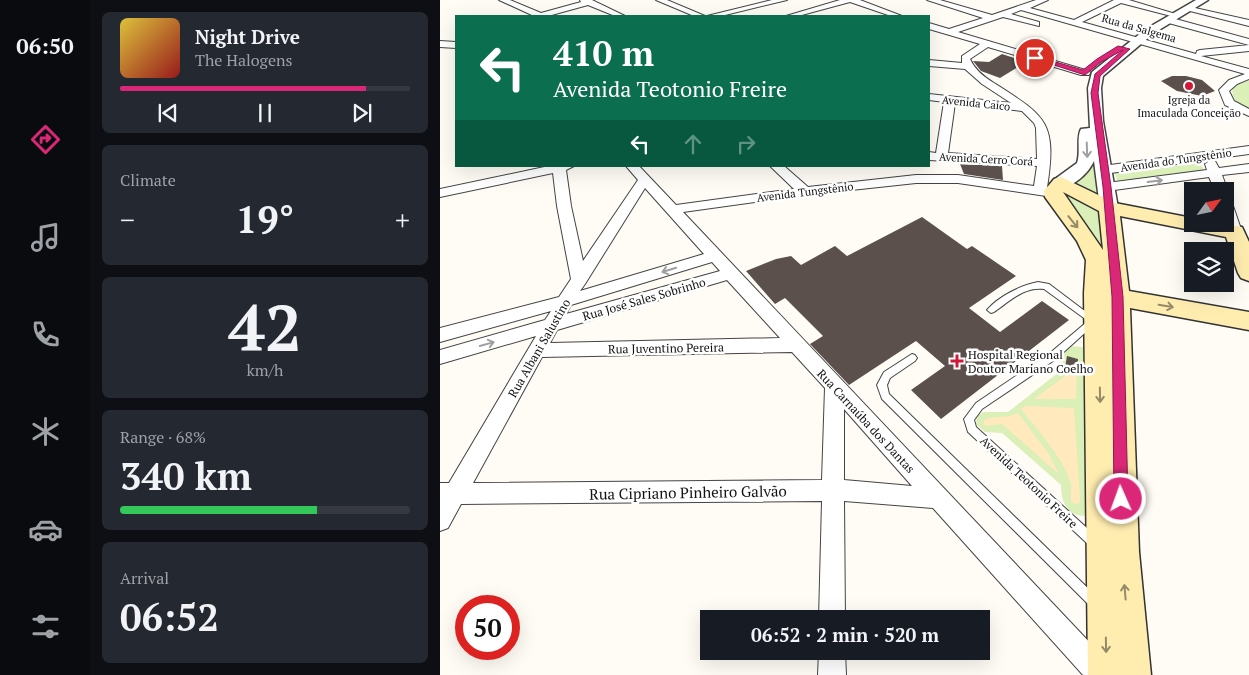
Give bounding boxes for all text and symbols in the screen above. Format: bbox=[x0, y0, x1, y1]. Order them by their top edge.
street label: Rua da Salgema bbox=[1100, 11, 1178, 45]
text: Night Drive bbox=[195, 24, 300, 49]
text: 410 m bbox=[553, 30, 654, 76]
text: 06:50 bbox=[16, 31, 74, 60]
icon: left bbox=[470, 35, 535, 100]
pin bbox=[1014, 37, 1056, 79]
icon: arrive bbox=[1021, 44, 1049, 72]
text: The Halogens bbox=[195, 49, 293, 71]
text: Avenida Teotonio Freire bbox=[553, 74, 787, 103]
marker: Igreja da Imaculada Conceição bbox=[1183, 80, 1195, 92]
street label: Avenida Caico bbox=[941, 92, 1011, 114]
place label: Igreja da Imaculada Conceição bbox=[1137, 93, 1241, 120]
icon: previous bbox=[154, 99, 182, 127]
icon: pause bbox=[251, 99, 279, 127]
icon: next bbox=[348, 99, 376, 127]
icon: directions bbox=[28, 122, 63, 157]
icon: left bbox=[626, 130, 654, 158]
icon: ahead bbox=[679, 130, 707, 158]
icon: right bbox=[732, 130, 760, 158]
one-way arrow bbox=[1083, 141, 1092, 157]
street label: Avenida do Tungstênio bbox=[1120, 145, 1232, 175]
street label: Avenida Cerro Corá bbox=[939, 150, 1034, 168]
text: Climate bbox=[120, 169, 176, 191]
one-way arrow bbox=[1147, 176, 1163, 186]
street label: Avenida Tungstênio bbox=[756, 179, 854, 205]
north arrow bbox=[1184, 182, 1234, 232]
map controls bbox=[1184, 182, 1234, 292]
text: 19° bbox=[236, 194, 294, 244]
text: − bbox=[120, 201, 135, 238]
text: + bbox=[395, 201, 410, 238]
one-way arrow bbox=[1067, 215, 1078, 228]
icon: music bbox=[28, 220, 63, 255]
button: layers bbox=[1184, 242, 1234, 292]
one-way arrow bbox=[662, 266, 678, 276]
street label: Rua José Sales Sobrinho bbox=[581, 274, 708, 324]
text: 42 bbox=[228, 283, 302, 370]
street label: Rua Albani Salustino bbox=[505, 296, 574, 400]
one-way arrow bbox=[1157, 301, 1173, 311]
icon: phone bbox=[28, 317, 63, 352]
one-way arrow bbox=[479, 339, 495, 348]
street label: Rua Juventino Pereira bbox=[608, 339, 724, 357]
place label: Hospital Regional Doutor Mariano Coelho bbox=[968, 347, 1094, 376]
marker: Hospital Regional Doutor Mariano Coelho bbox=[950, 354, 964, 368]
text: km/h bbox=[247, 359, 283, 381]
street label: Rua Carnaúba dos Dantas bbox=[814, 366, 918, 476]
one-way arrow bbox=[1095, 386, 1104, 402]
icon: climate bbox=[28, 414, 63, 449]
text: Range · 68% bbox=[120, 426, 206, 448]
street label: Avenida Teotonio Freire bbox=[977, 433, 1081, 531]
text: 340 km bbox=[120, 451, 252, 501]
position arrow bbox=[1094, 472, 1146, 524]
street label: Rua Cipriano Pinheiro Galvão bbox=[589, 480, 787, 504]
icon: car bbox=[28, 512, 63, 547]
text: Arrival bbox=[120, 567, 169, 589]
one-way arrow bbox=[1121, 584, 1130, 600]
text: 06:52 bbox=[120, 592, 219, 642]
speed limit sign: 50 bbox=[455, 595, 520, 660]
icon: filters bbox=[28, 609, 63, 644]
text: 06:52 · 2 min · 520 m bbox=[751, 622, 939, 647]
one-way arrow bbox=[1101, 636, 1111, 652]

